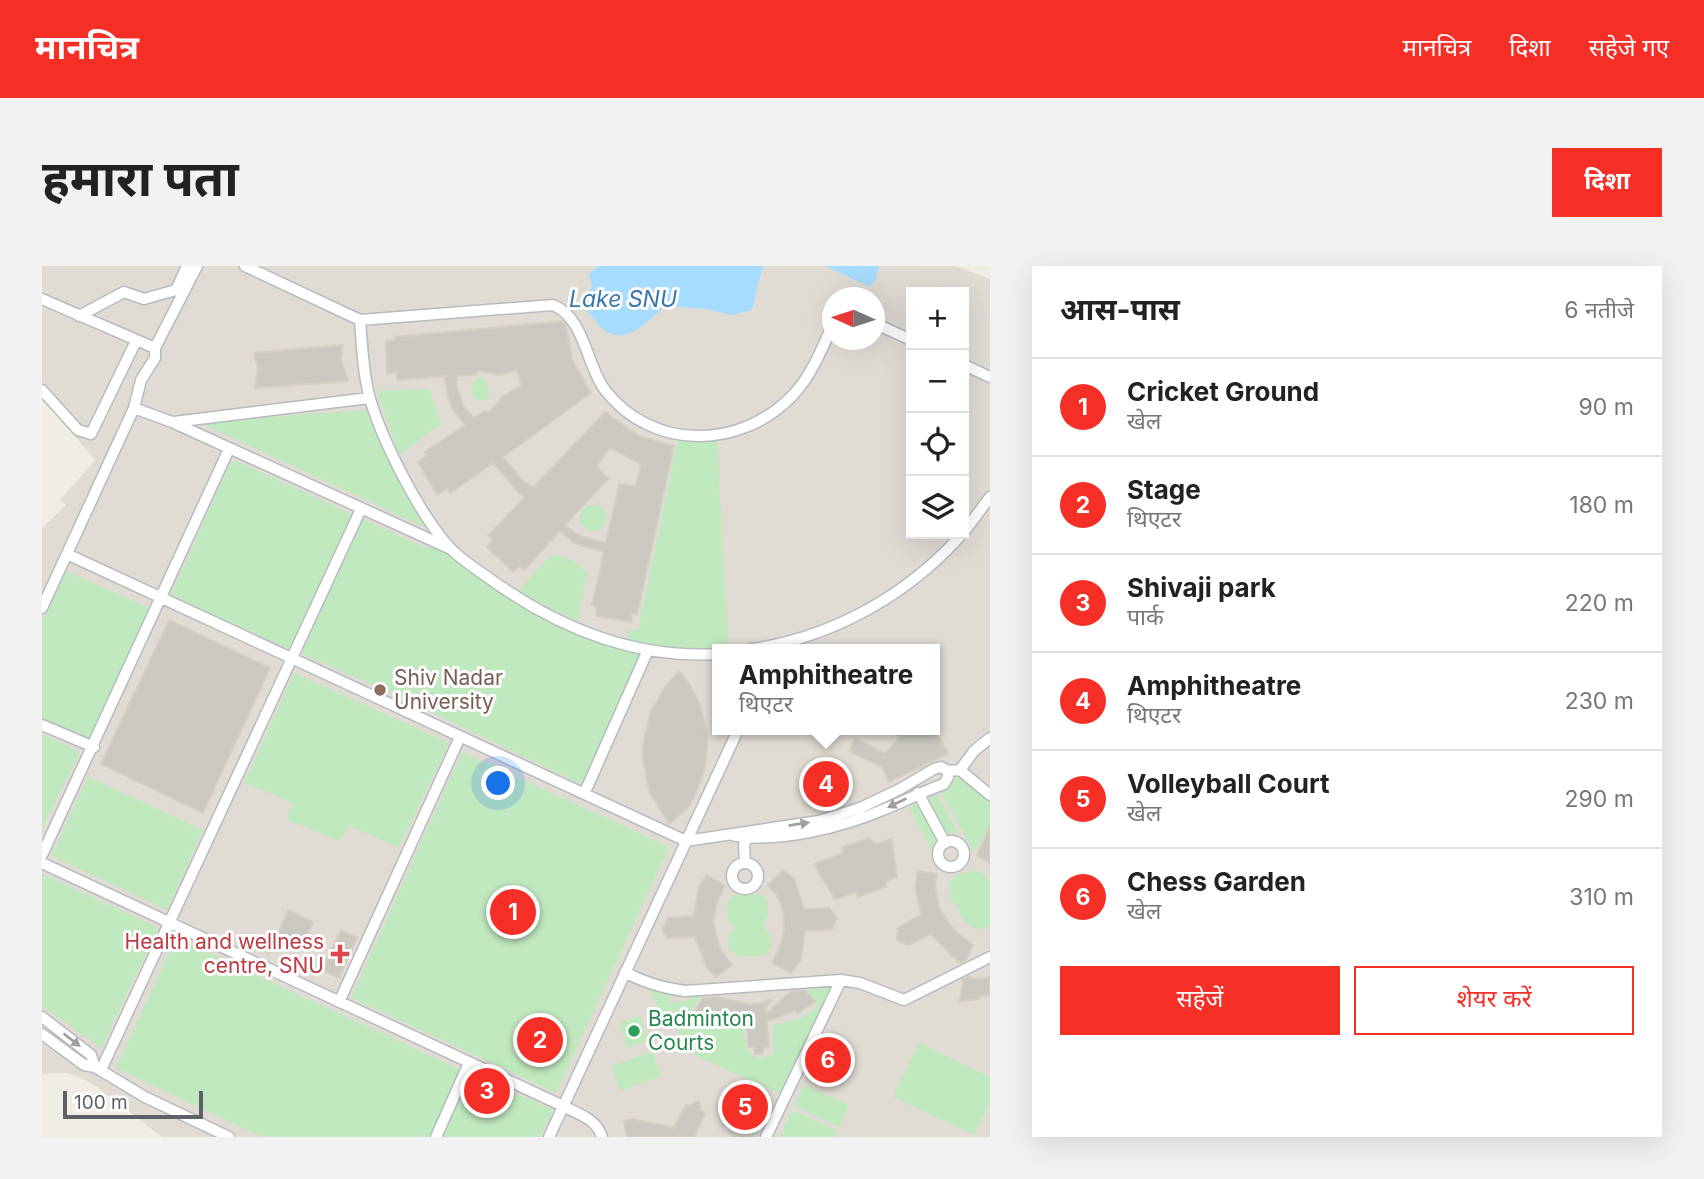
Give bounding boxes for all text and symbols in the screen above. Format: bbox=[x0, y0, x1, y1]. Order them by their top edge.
text: मानचित्र bbox=[35, 27, 139, 67]
text: मानचित्र bbox=[1403, 33, 1471, 62]
text: दिशा bbox=[1509, 33, 1551, 62]
text: सहेजे गए bbox=[1589, 33, 1669, 62]
button: दिशा bbox=[1552, 148, 1662, 217]
text: हमारा पता bbox=[42, 149, 239, 208]
water label: Lake SNU bbox=[569, 285, 677, 313]
north arrow bbox=[822, 287, 885, 350]
map controls bbox=[906, 287, 969, 539]
button: + bbox=[906, 287, 969, 350]
text: आस-पास bbox=[1060, 291, 1180, 327]
text: 6 नतीजे bbox=[1564, 296, 1634, 324]
button: − bbox=[906, 350, 969, 413]
text: Cricket Ground bbox=[1127, 376, 1319, 407]
text: 1 bbox=[1078, 393, 1088, 421]
text: 90 m bbox=[1579, 393, 1634, 421]
text: खेल bbox=[1127, 407, 1161, 435]
button: locate bbox=[906, 413, 969, 476]
text: Stage bbox=[1127, 474, 1201, 505]
button: layers bbox=[906, 476, 969, 539]
text: 2 bbox=[1076, 491, 1090, 519]
text: 180 m bbox=[1569, 491, 1634, 519]
text: थिएटर bbox=[1127, 505, 1181, 533]
text: Shivaji park bbox=[1127, 572, 1276, 603]
text: 3 bbox=[1076, 589, 1090, 617]
text: 220 m bbox=[1565, 589, 1634, 617]
text: पार्क bbox=[1127, 603, 1164, 631]
popup bbox=[712, 644, 940, 735]
text: Amphitheatre bbox=[739, 659, 913, 690]
place label: Shiv Nadar University bbox=[394, 665, 503, 714]
text: Amphitheatre bbox=[1127, 670, 1301, 701]
marker: Shiv Nadar University bbox=[372, 682, 388, 698]
text: 4 bbox=[1075, 687, 1091, 715]
text: 230 m bbox=[1565, 687, 1634, 715]
text: थिएटर bbox=[739, 690, 793, 718]
text: थिएटर bbox=[1127, 701, 1181, 729]
pin: 4 bbox=[803, 758, 849, 810]
your location bbox=[481, 766, 515, 800]
text: Volleyball Court bbox=[1127, 768, 1330, 799]
text: 5 bbox=[1076, 785, 1090, 813]
text: 290 m bbox=[1565, 785, 1634, 813]
one-way arrow bbox=[887, 798, 907, 809]
text: खेल bbox=[1127, 799, 1161, 827]
one-way arrow bbox=[788, 818, 810, 829]
text: Chess Garden bbox=[1127, 866, 1306, 897]
text: 6 bbox=[1076, 883, 1090, 911]
text: 310 m bbox=[1569, 883, 1634, 911]
pin: 1 bbox=[490, 886, 536, 938]
text: खेल bbox=[1127, 897, 1161, 925]
place label: Health and wellness centre, SNU bbox=[125, 929, 324, 978]
marker: Health and wellness centre, SNU bbox=[330, 944, 350, 964]
button: सहेजें bbox=[1060, 966, 1340, 1035]
button: शेयर करें bbox=[1354, 966, 1634, 1035]
place label: Badminton Courts bbox=[648, 1006, 754, 1055]
pin: 2 bbox=[517, 1014, 563, 1066]
marker: Badminton Courts bbox=[626, 1023, 642, 1039]
one-way arrow bbox=[62, 1032, 80, 1047]
pin: 6 bbox=[805, 1034, 851, 1086]
pin: 3 bbox=[464, 1065, 510, 1117]
pin: 5 bbox=[722, 1081, 768, 1133]
scale bar bbox=[63, 1088, 203, 1120]
text: 100 m bbox=[74, 1091, 128, 1114]

